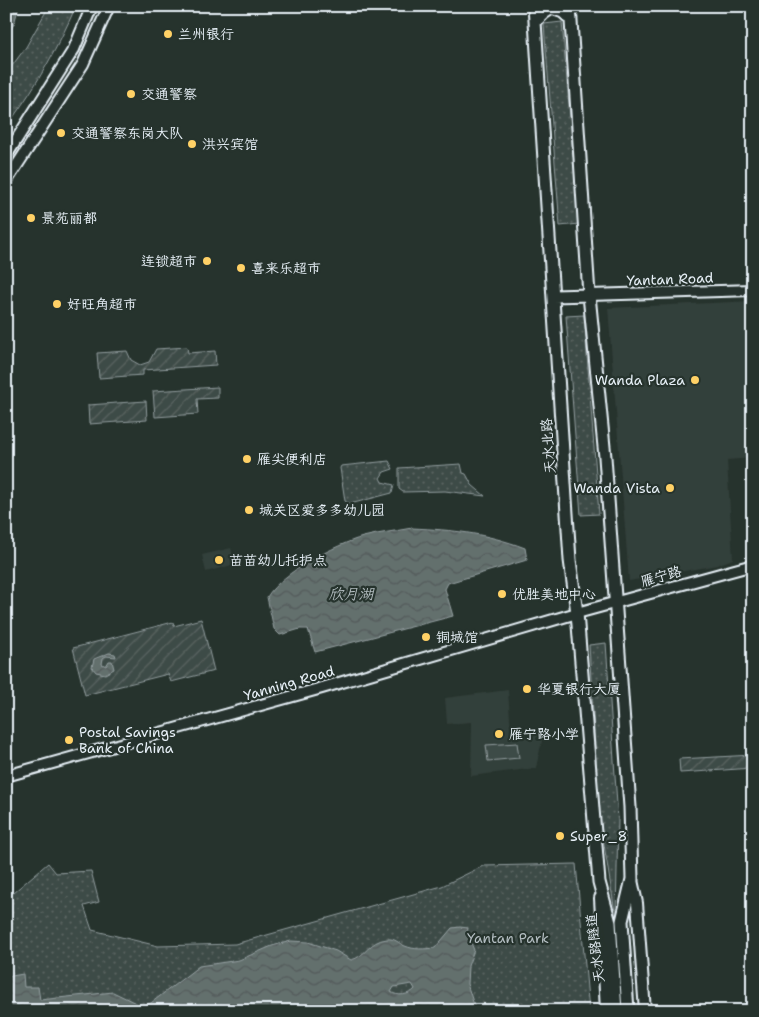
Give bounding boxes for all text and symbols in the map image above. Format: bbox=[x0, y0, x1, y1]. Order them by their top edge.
place label: 兰州银行 bbox=[178, 25, 234, 43]
marker: 兰州银行 bbox=[162, 28, 174, 40]
place label: 交通警察 bbox=[141, 85, 197, 103]
marker: 交通警察 bbox=[125, 88, 137, 100]
place label: 交通警察东岗大队 bbox=[71, 124, 183, 142]
marker: 交通警察东岗大队 bbox=[55, 127, 67, 139]
place label: 洪兴宾馆 bbox=[202, 135, 258, 153]
marker: 洪兴宾馆 bbox=[186, 138, 198, 150]
place label: 景苑丽都 bbox=[41, 209, 97, 227]
marker: 景苑丽都 bbox=[25, 212, 37, 224]
place label: 连锁超市 bbox=[141, 252, 197, 270]
marker: 连锁超市 bbox=[201, 255, 213, 267]
place label: 喜来乐超市 bbox=[251, 259, 321, 277]
marker: 喜来乐超市 bbox=[235, 262, 247, 274]
street label: Yantan Road bbox=[626, 268, 714, 290]
place label: 好旺角超市 bbox=[67, 295, 137, 313]
marker: 好旺角超市 bbox=[51, 298, 63, 310]
place label: Wanda Plaza bbox=[595, 371, 685, 389]
marker: Wanda Plaza bbox=[689, 374, 701, 386]
street label: 天水北路 bbox=[537, 417, 559, 475]
place label: 雁尖便利店 bbox=[257, 450, 327, 468]
marker: 雁尖便利店 bbox=[241, 453, 253, 465]
place label: Wanda Vista bbox=[573, 479, 660, 497]
marker: Wanda Vista bbox=[664, 482, 676, 494]
place label: 城关区爱多多幼儿园 bbox=[259, 501, 385, 519]
marker: 城关区爱多多幼儿园 bbox=[243, 504, 255, 516]
place label: 苗苗幼儿托护点 bbox=[229, 551, 327, 569]
marker: 苗苗幼儿托护点 bbox=[213, 554, 225, 566]
street label: 雁宁路 bbox=[638, 562, 684, 590]
water label: 欣月湖 bbox=[328, 584, 375, 604]
place label: 优胜美地中心 bbox=[512, 585, 596, 603]
marker: 优胜美地中心 bbox=[496, 588, 508, 600]
place label: 铜城馆 bbox=[436, 628, 478, 646]
marker: 铜城馆 bbox=[420, 631, 432, 643]
street label: Yanning Road bbox=[242, 661, 336, 705]
place label: 华夏银行大厦 bbox=[537, 680, 621, 698]
marker: 华夏银行大厦 bbox=[521, 683, 533, 695]
place label: Postal Savings Bank of China bbox=[79, 723, 176, 757]
place label: 雁宁路小学 bbox=[509, 725, 579, 743]
marker: 雁宁路小学 bbox=[493, 728, 505, 740]
marker: Postal Savings Bank of China bbox=[63, 734, 75, 746]
place label: Super_8 bbox=[570, 827, 627, 845]
marker: Super_8 bbox=[554, 830, 566, 842]
street label: 天水路隧道 bbox=[582, 912, 608, 984]
park label: Yantan Park bbox=[467, 929, 549, 947]

